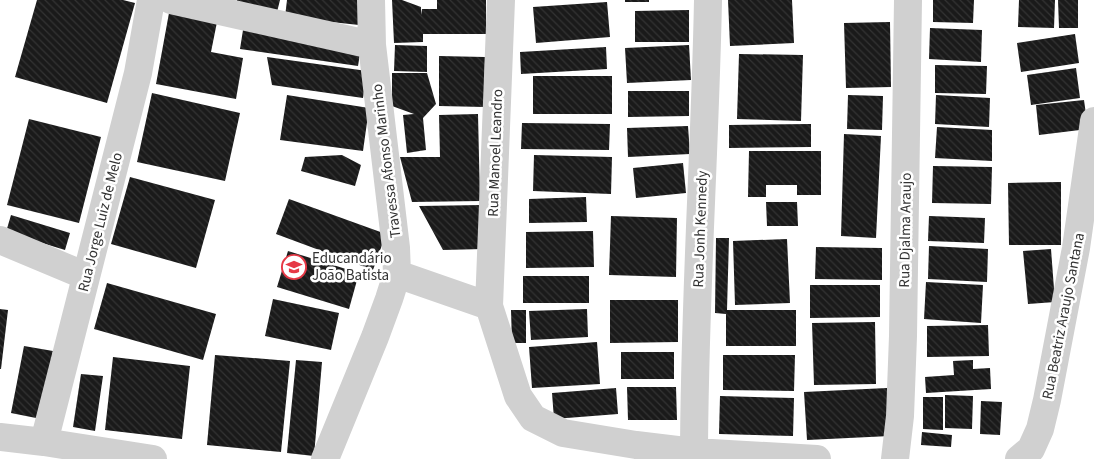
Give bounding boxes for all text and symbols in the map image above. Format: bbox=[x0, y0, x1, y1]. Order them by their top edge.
street label: Travessa Afonso Marinho bbox=[367, 83, 406, 239]
street label: Rua Manoel Leandro bbox=[483, 89, 508, 217]
street label: Rua Jorge Luiz de Melo bbox=[73, 150, 128, 294]
street label: Rua Jonh Kennedy bbox=[688, 170, 713, 288]
street label: Rua Djalma Araujo bbox=[894, 172, 917, 288]
street label: Rua Beatriz Araujo Santana bbox=[1037, 231, 1090, 401]
place label: Educandário João Batista bbox=[312, 248, 392, 286]
school or university icon: Educandário João Batista bbox=[281, 254, 307, 280]

